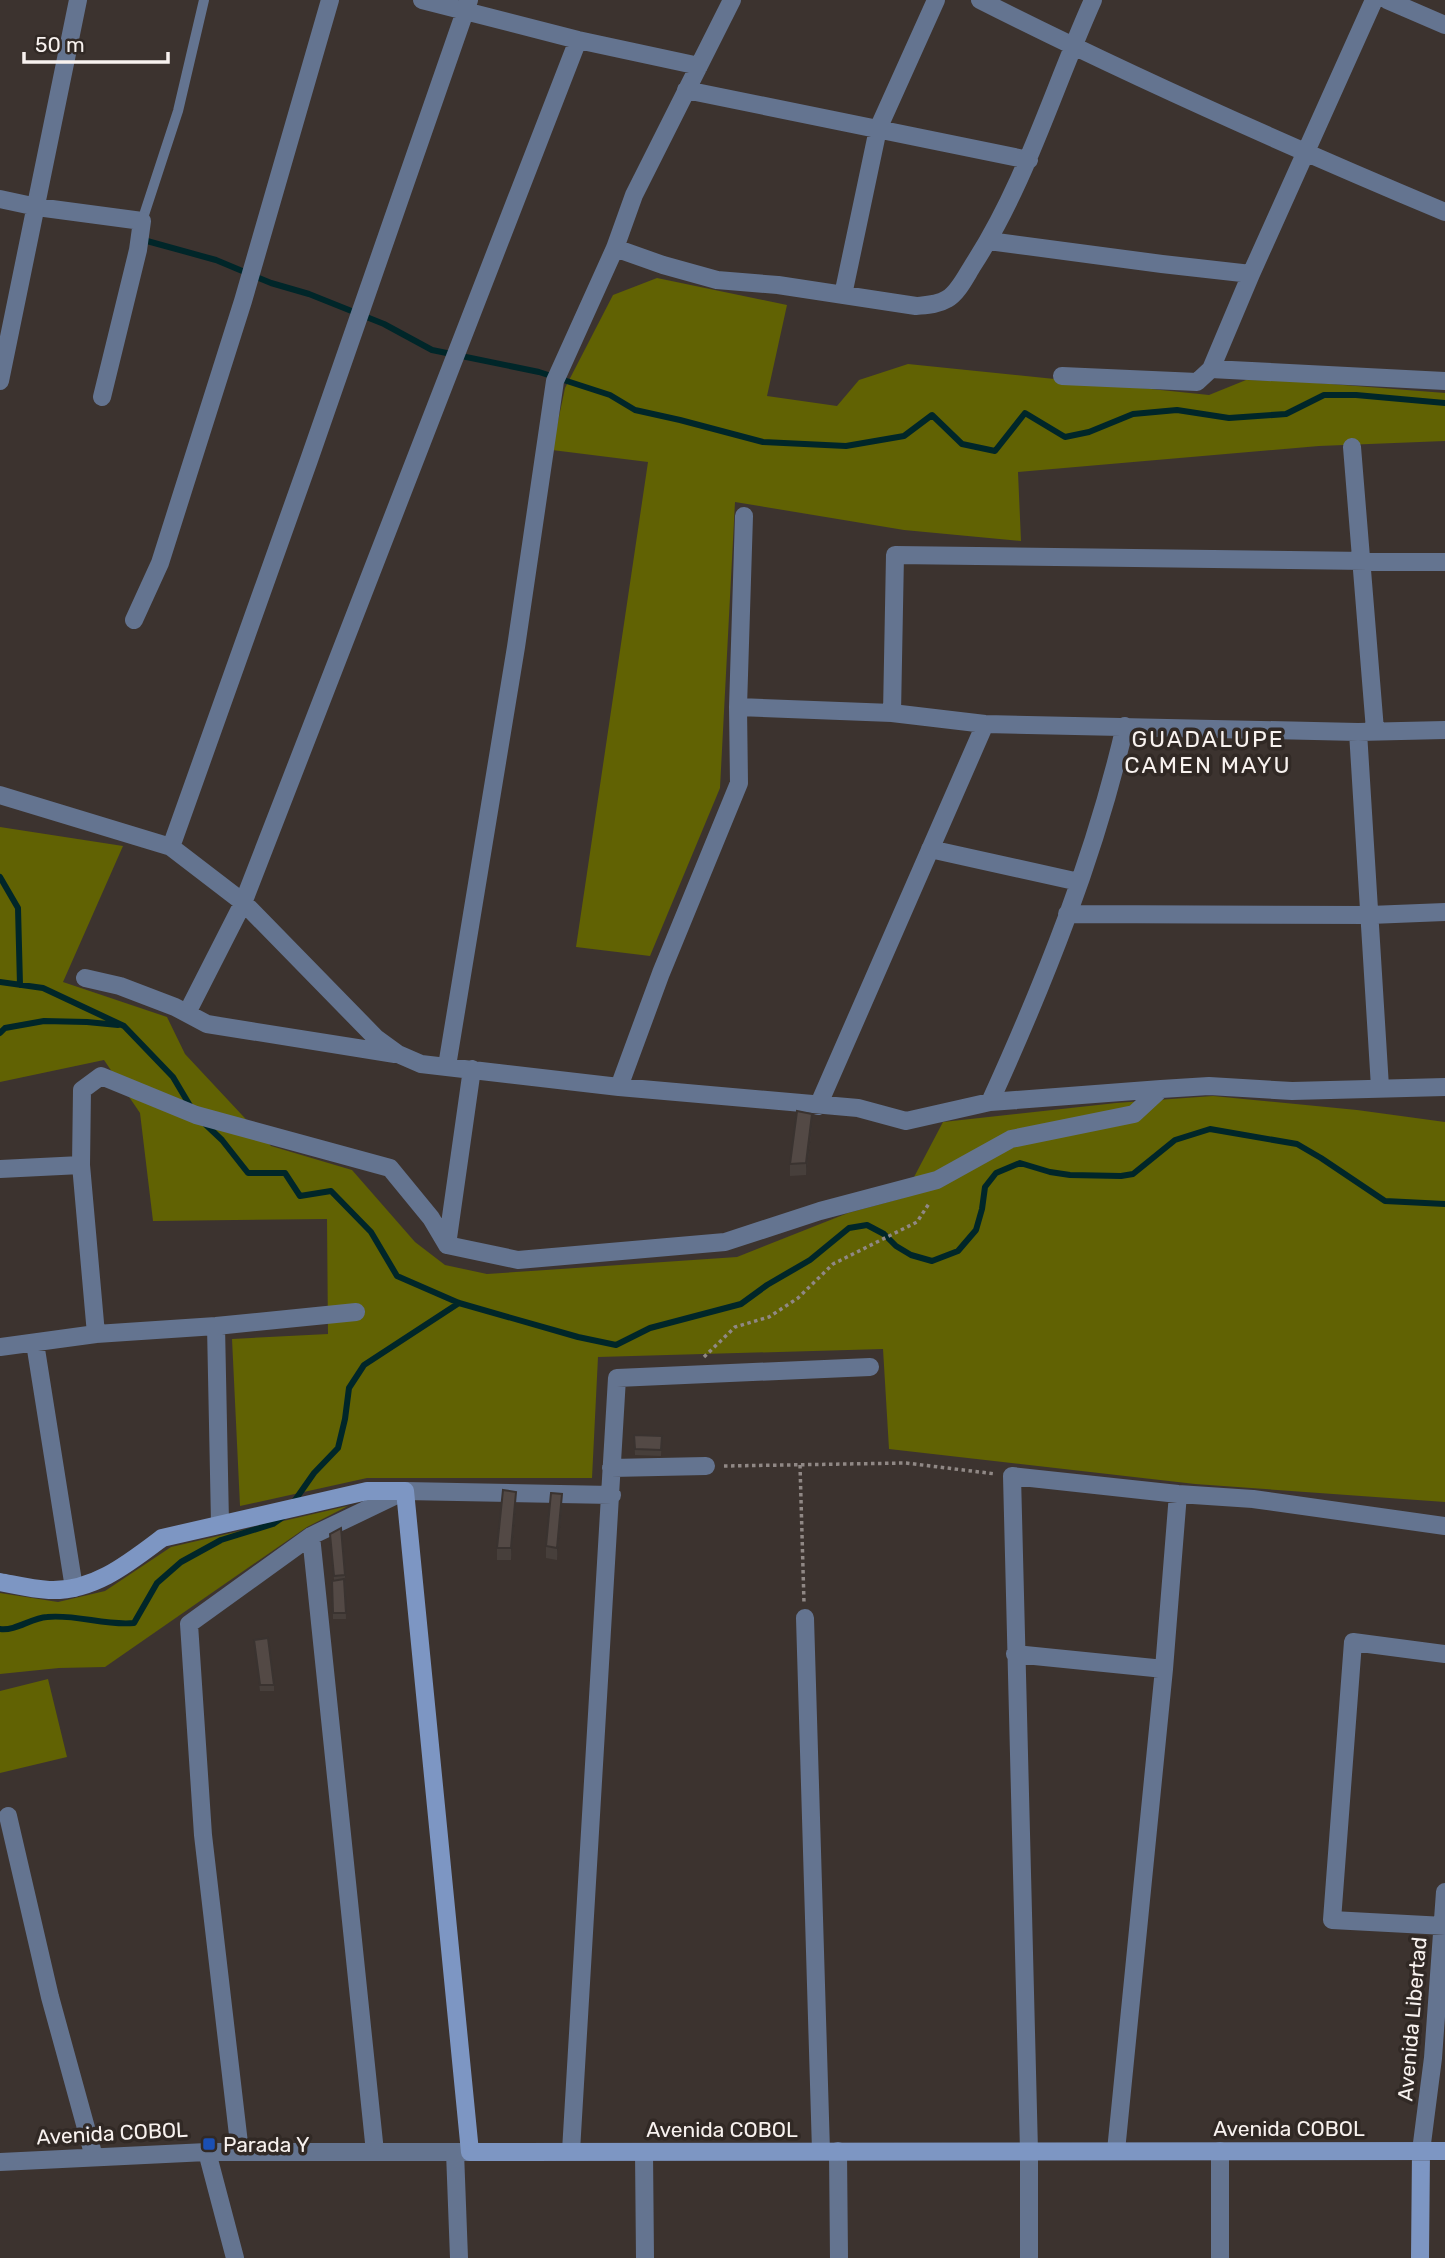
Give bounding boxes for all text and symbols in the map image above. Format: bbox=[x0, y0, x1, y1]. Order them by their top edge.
scale bar bbox=[24, 21, 168, 65]
text: 50 m bbox=[35, 32, 85, 57]
district label: GUADALUPE CAMEN MAYU bbox=[1124, 725, 1292, 779]
street label: Avenida Libertad bbox=[1392, 1936, 1432, 2102]
street label: Avenida COBOL bbox=[1213, 2116, 1365, 2141]
street label: Avenida COBOL bbox=[36, 2117, 189, 2149]
street label: Avenida COBOL bbox=[646, 2117, 798, 2142]
place label: Parada Y bbox=[223, 2132, 309, 2157]
marker: Parada Y bbox=[201, 2136, 217, 2152]

